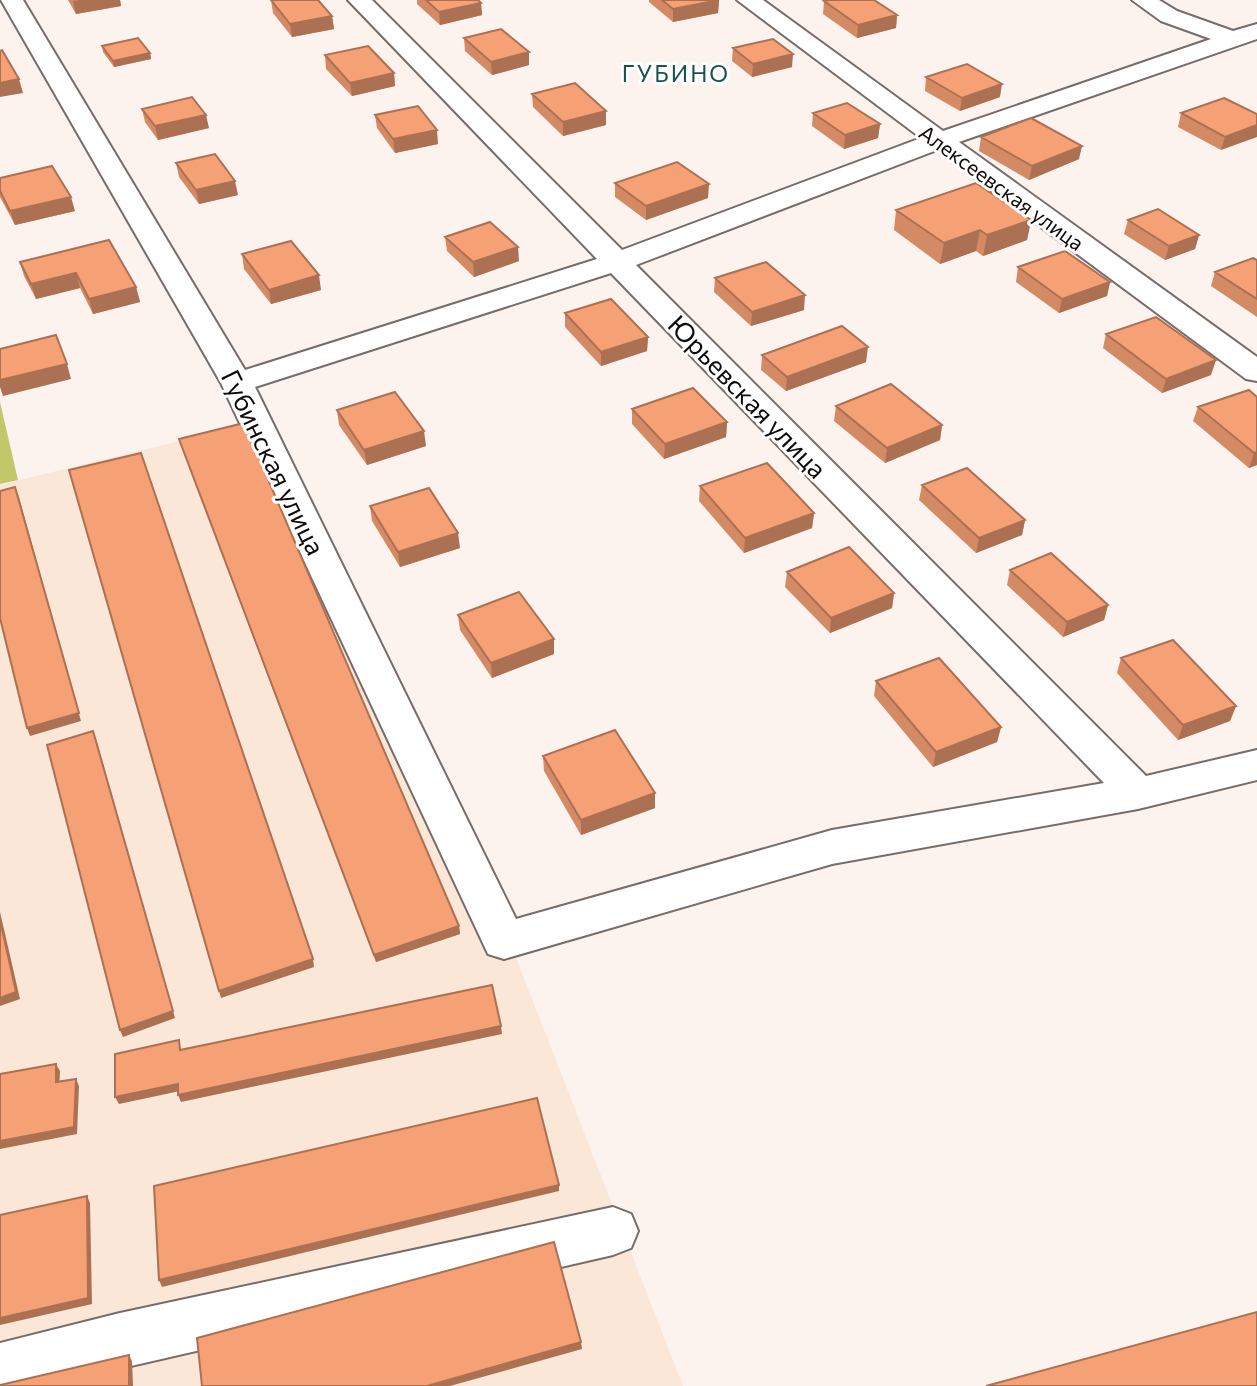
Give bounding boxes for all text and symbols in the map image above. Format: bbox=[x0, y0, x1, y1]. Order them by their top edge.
district label: ГУБИНО bbox=[622, 59, 730, 87]
street label: Алексеевская улица bbox=[915, 119, 1089, 255]
street label: Юрьевская улица bbox=[662, 308, 834, 484]
street label: Губинская улица bbox=[216, 364, 332, 560]

